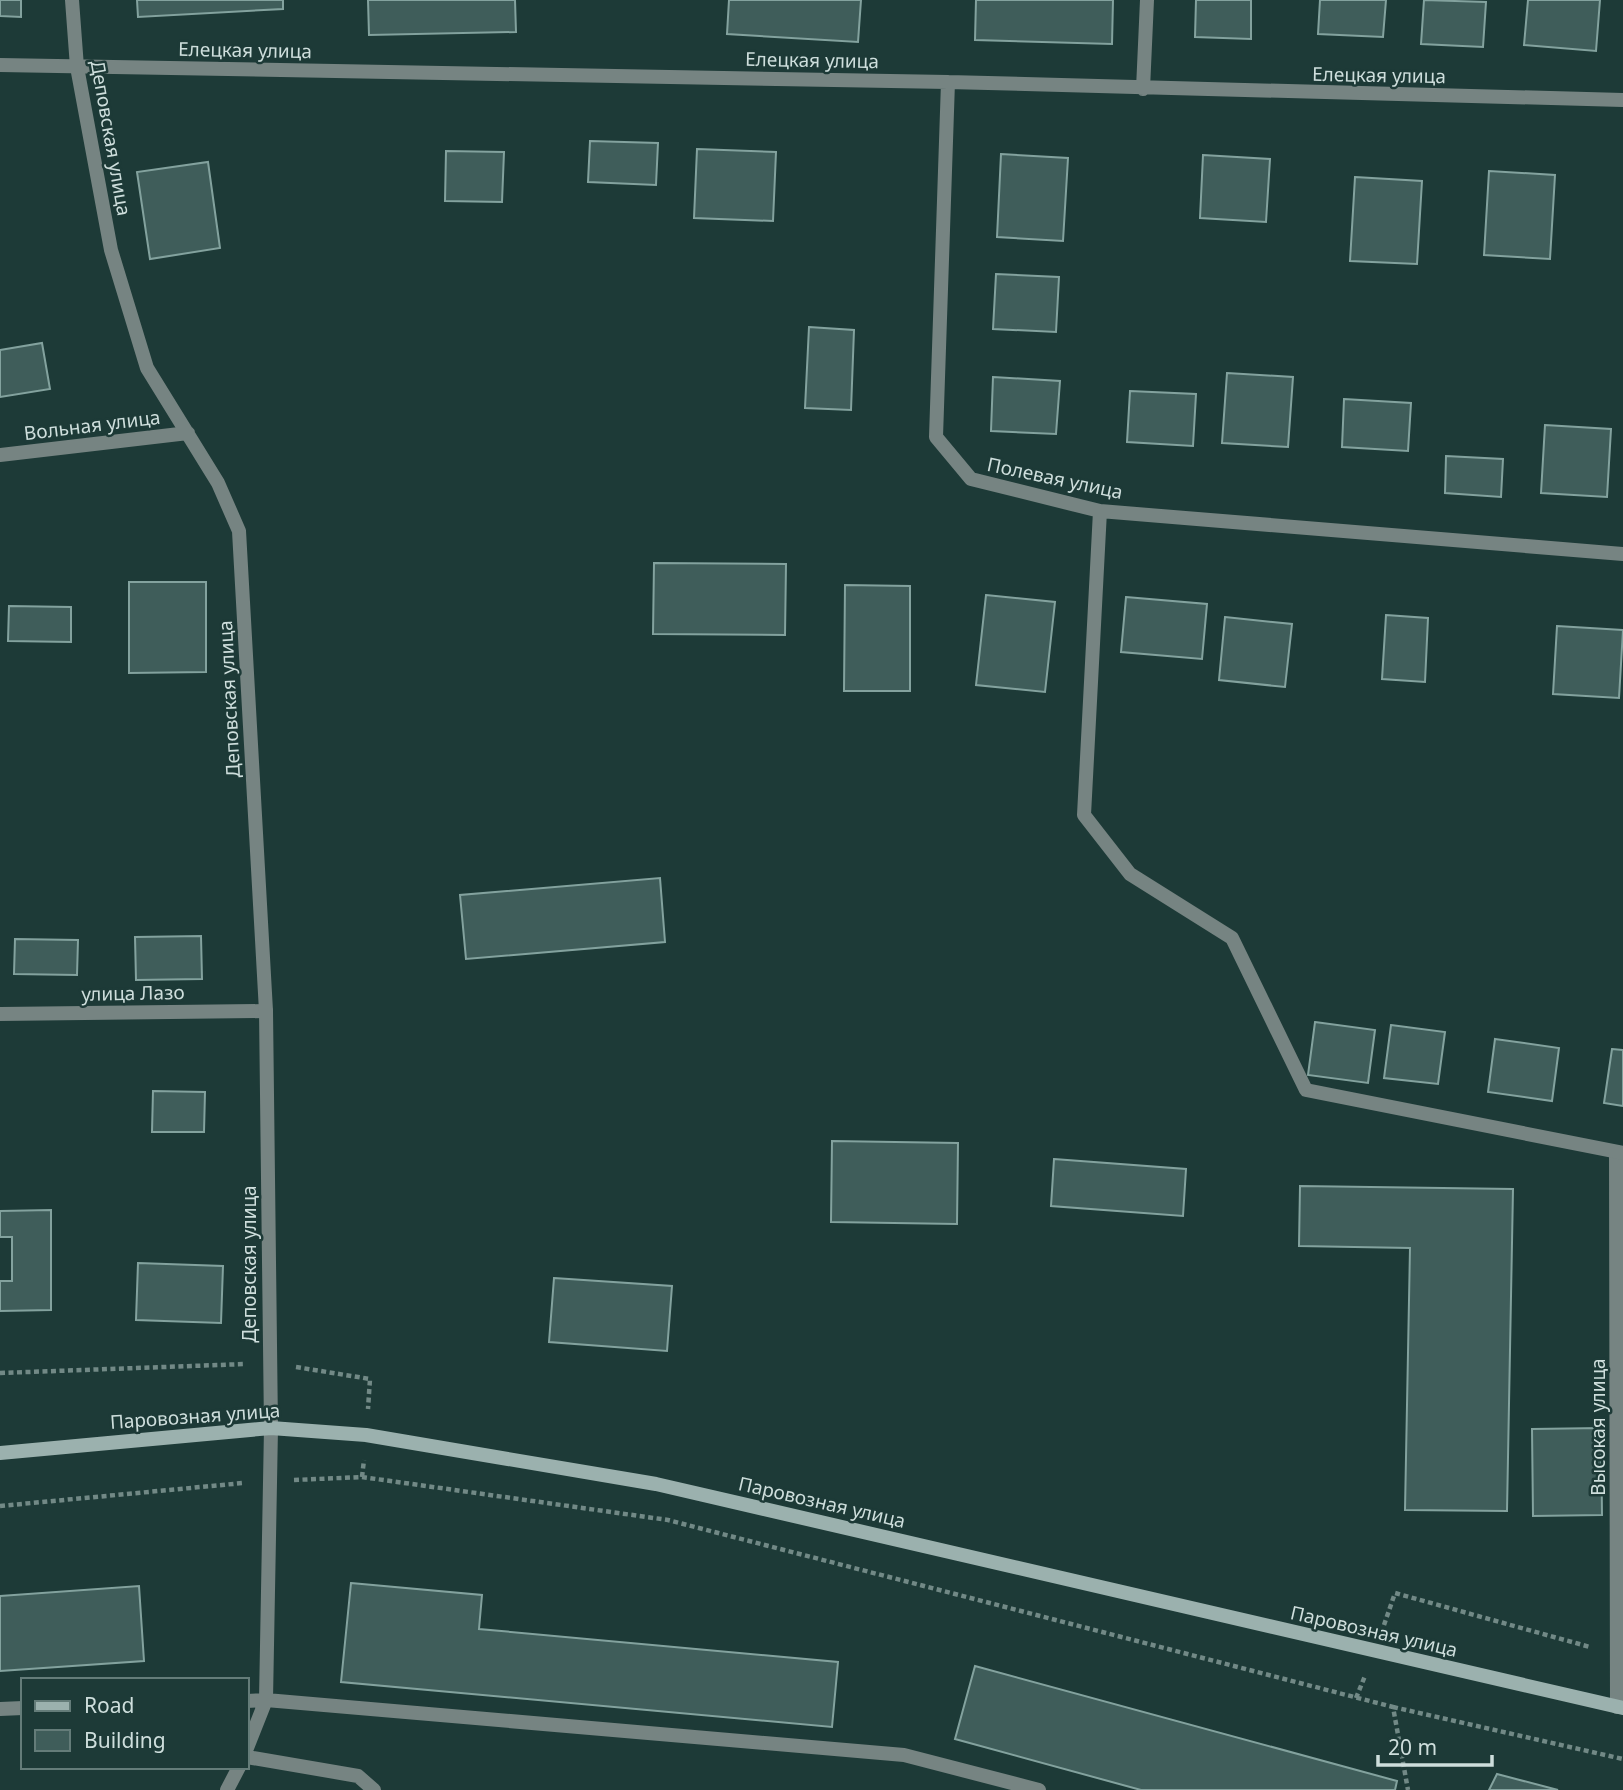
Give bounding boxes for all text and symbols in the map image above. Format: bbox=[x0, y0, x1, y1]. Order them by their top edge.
street label: Елецкая улица bbox=[178, 36, 312, 64]
street label: Елецкая улица bbox=[745, 46, 879, 74]
street label: Деповская улица bbox=[85, 58, 137, 218]
street label: Елецкая улица bbox=[1312, 61, 1446, 89]
street label: Вольная улица bbox=[22, 404, 162, 446]
street label: Полевая улица bbox=[985, 451, 1125, 505]
street label: Деповская улица bbox=[212, 620, 246, 778]
street label: улица Лазо bbox=[81, 979, 185, 1007]
street label: Деповская улица bbox=[236, 1185, 262, 1343]
street label: Высокая улица bbox=[1585, 1358, 1611, 1496]
street label: Паровозная улица bbox=[109, 1397, 281, 1435]
street label: Паровозная улица bbox=[736, 1470, 908, 1534]
street label: Паровозная улица bbox=[1288, 1599, 1460, 1663]
legend bbox=[21, 1678, 248, 1769]
text: Road bbox=[84, 1691, 134, 1719]
scale bar bbox=[1378, 1724, 1492, 1768]
text: Building bbox=[84, 1726, 166, 1754]
text: 20 m bbox=[1388, 1733, 1437, 1761]

